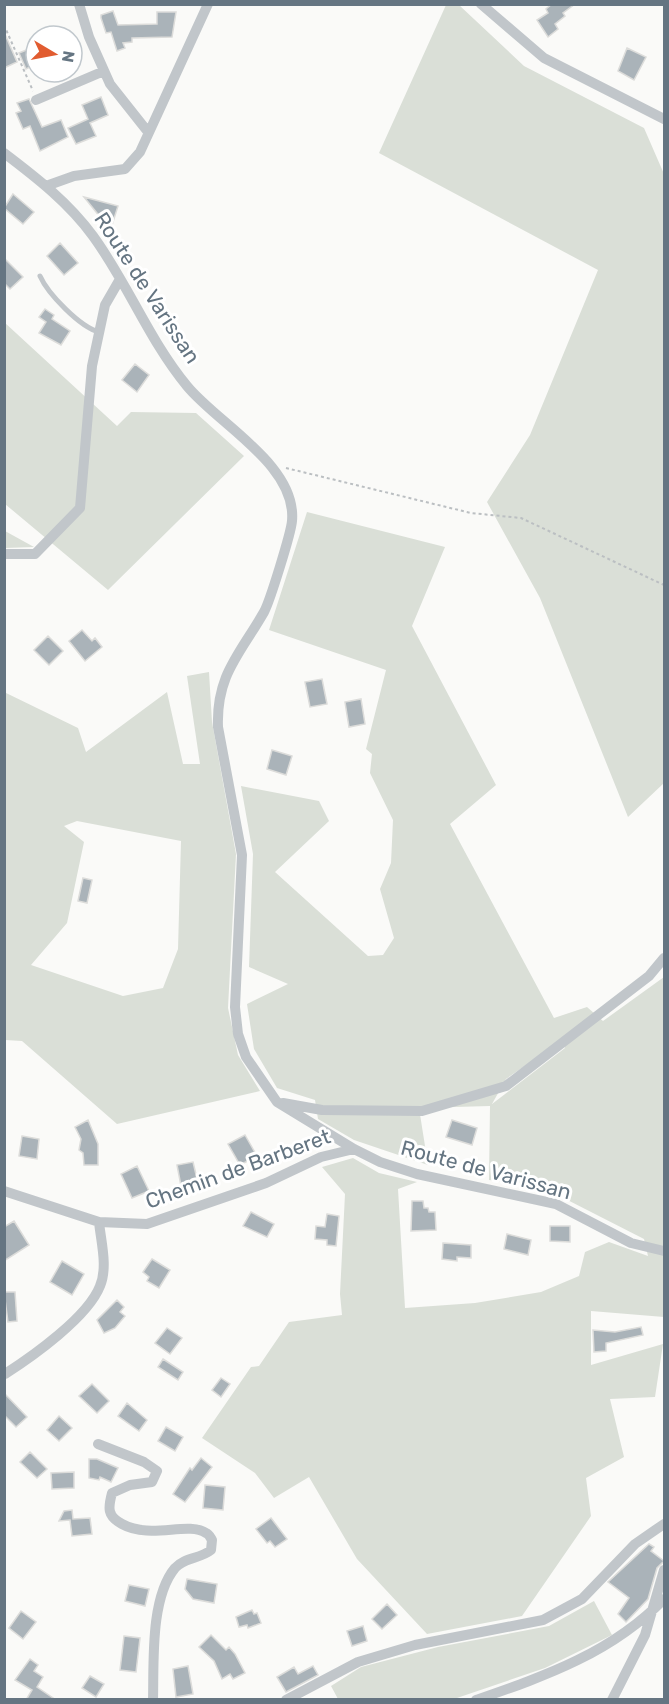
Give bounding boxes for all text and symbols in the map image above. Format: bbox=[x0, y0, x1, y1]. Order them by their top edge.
north arrow bbox=[24, 24, 84, 84]
text: N bbox=[58, 49, 79, 64]
street label: Route de Varissan bbox=[89, 207, 206, 368]
street label: Chemin de Barberet bbox=[142, 1123, 334, 1214]
street label: Route de Varissan bbox=[398, 1135, 574, 1204]

